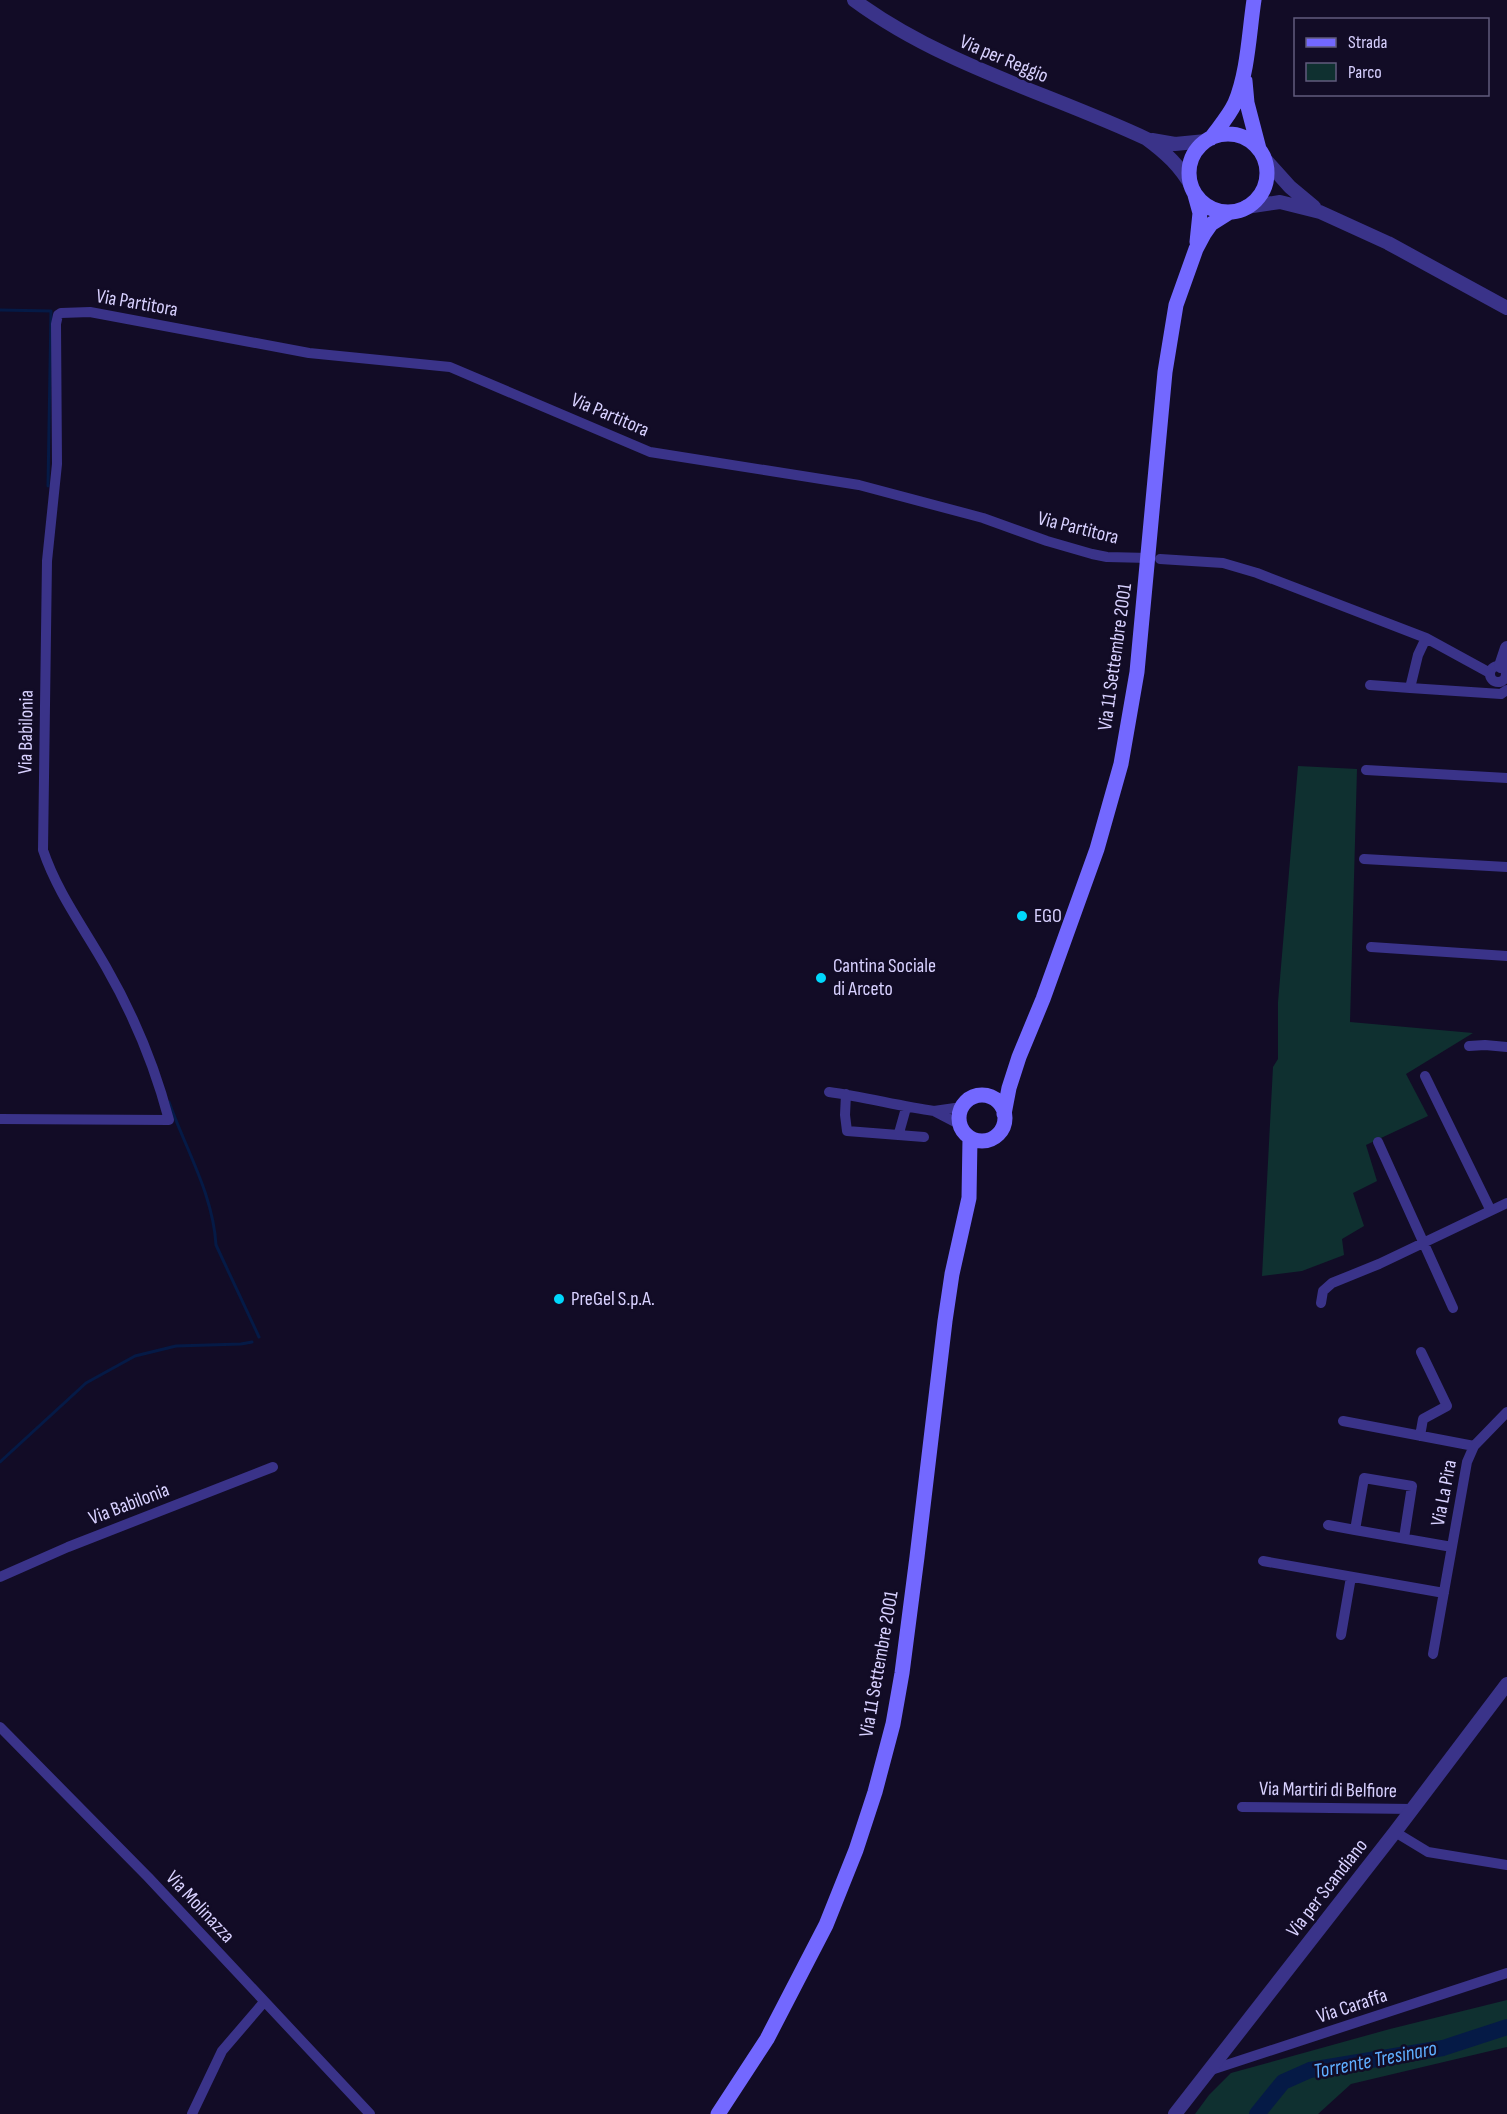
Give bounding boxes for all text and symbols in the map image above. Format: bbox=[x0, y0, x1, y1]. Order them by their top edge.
legend bbox=[1294, 18, 1489, 96]
street label: Via per Reggio bbox=[956, 30, 1052, 88]
text: Strada bbox=[1348, 32, 1388, 53]
text: Parco bbox=[1348, 62, 1382, 83]
street label: Via Partitora bbox=[94, 284, 180, 322]
street label: Via Partitora bbox=[567, 388, 653, 442]
street label: Via Partitora bbox=[1035, 506, 1121, 550]
street label: Via 11 Settembre 2001 bbox=[1093, 582, 1137, 732]
street label: Via Babilonia bbox=[13, 690, 39, 774]
place label: EGO bbox=[1034, 904, 1062, 928]
marker: EGO bbox=[1015, 909, 1029, 923]
place label: Cantina Sociale di Arceto bbox=[833, 954, 936, 1001]
marker: Cantina Sociale di Arceto bbox=[814, 971, 828, 985]
place label: PreGel S.p.A. bbox=[571, 1287, 655, 1311]
marker: PreGel S.p.A. bbox=[552, 1292, 566, 1306]
street label: Via La Pira bbox=[1426, 1458, 1462, 1528]
street label: Via Babilonia bbox=[85, 1478, 173, 1530]
street label: Via 11 Settembre 2001 bbox=[854, 1589, 904, 1739]
street label: Via Martiri di Belfiore bbox=[1259, 1777, 1397, 1803]
street label: Via per Scandiano bbox=[1281, 1834, 1373, 1942]
street label: Via Molinazza bbox=[161, 1866, 239, 1948]
street label: Via Caraffa bbox=[1314, 1983, 1390, 2029]
water label: Torrente Tresinaro bbox=[1311, 2036, 1439, 2084]

